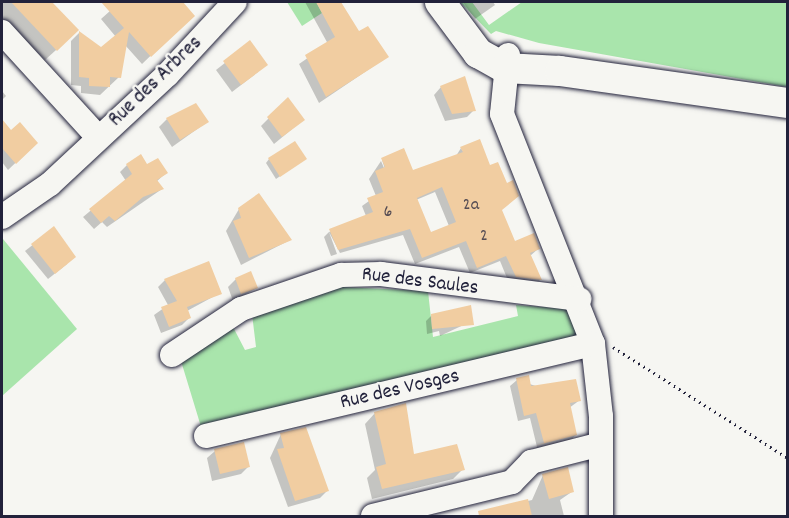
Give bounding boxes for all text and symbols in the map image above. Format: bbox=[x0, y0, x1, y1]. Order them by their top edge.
street label: Rue des Arbres bbox=[104, 31, 208, 133]
house number: 2a bbox=[463, 195, 479, 217]
house number: 6 bbox=[384, 202, 392, 224]
house number: 2 bbox=[480, 226, 488, 248]
street label: Rue des Saules bbox=[360, 262, 480, 302]
street label: Rue des Vosges bbox=[338, 364, 462, 416]

